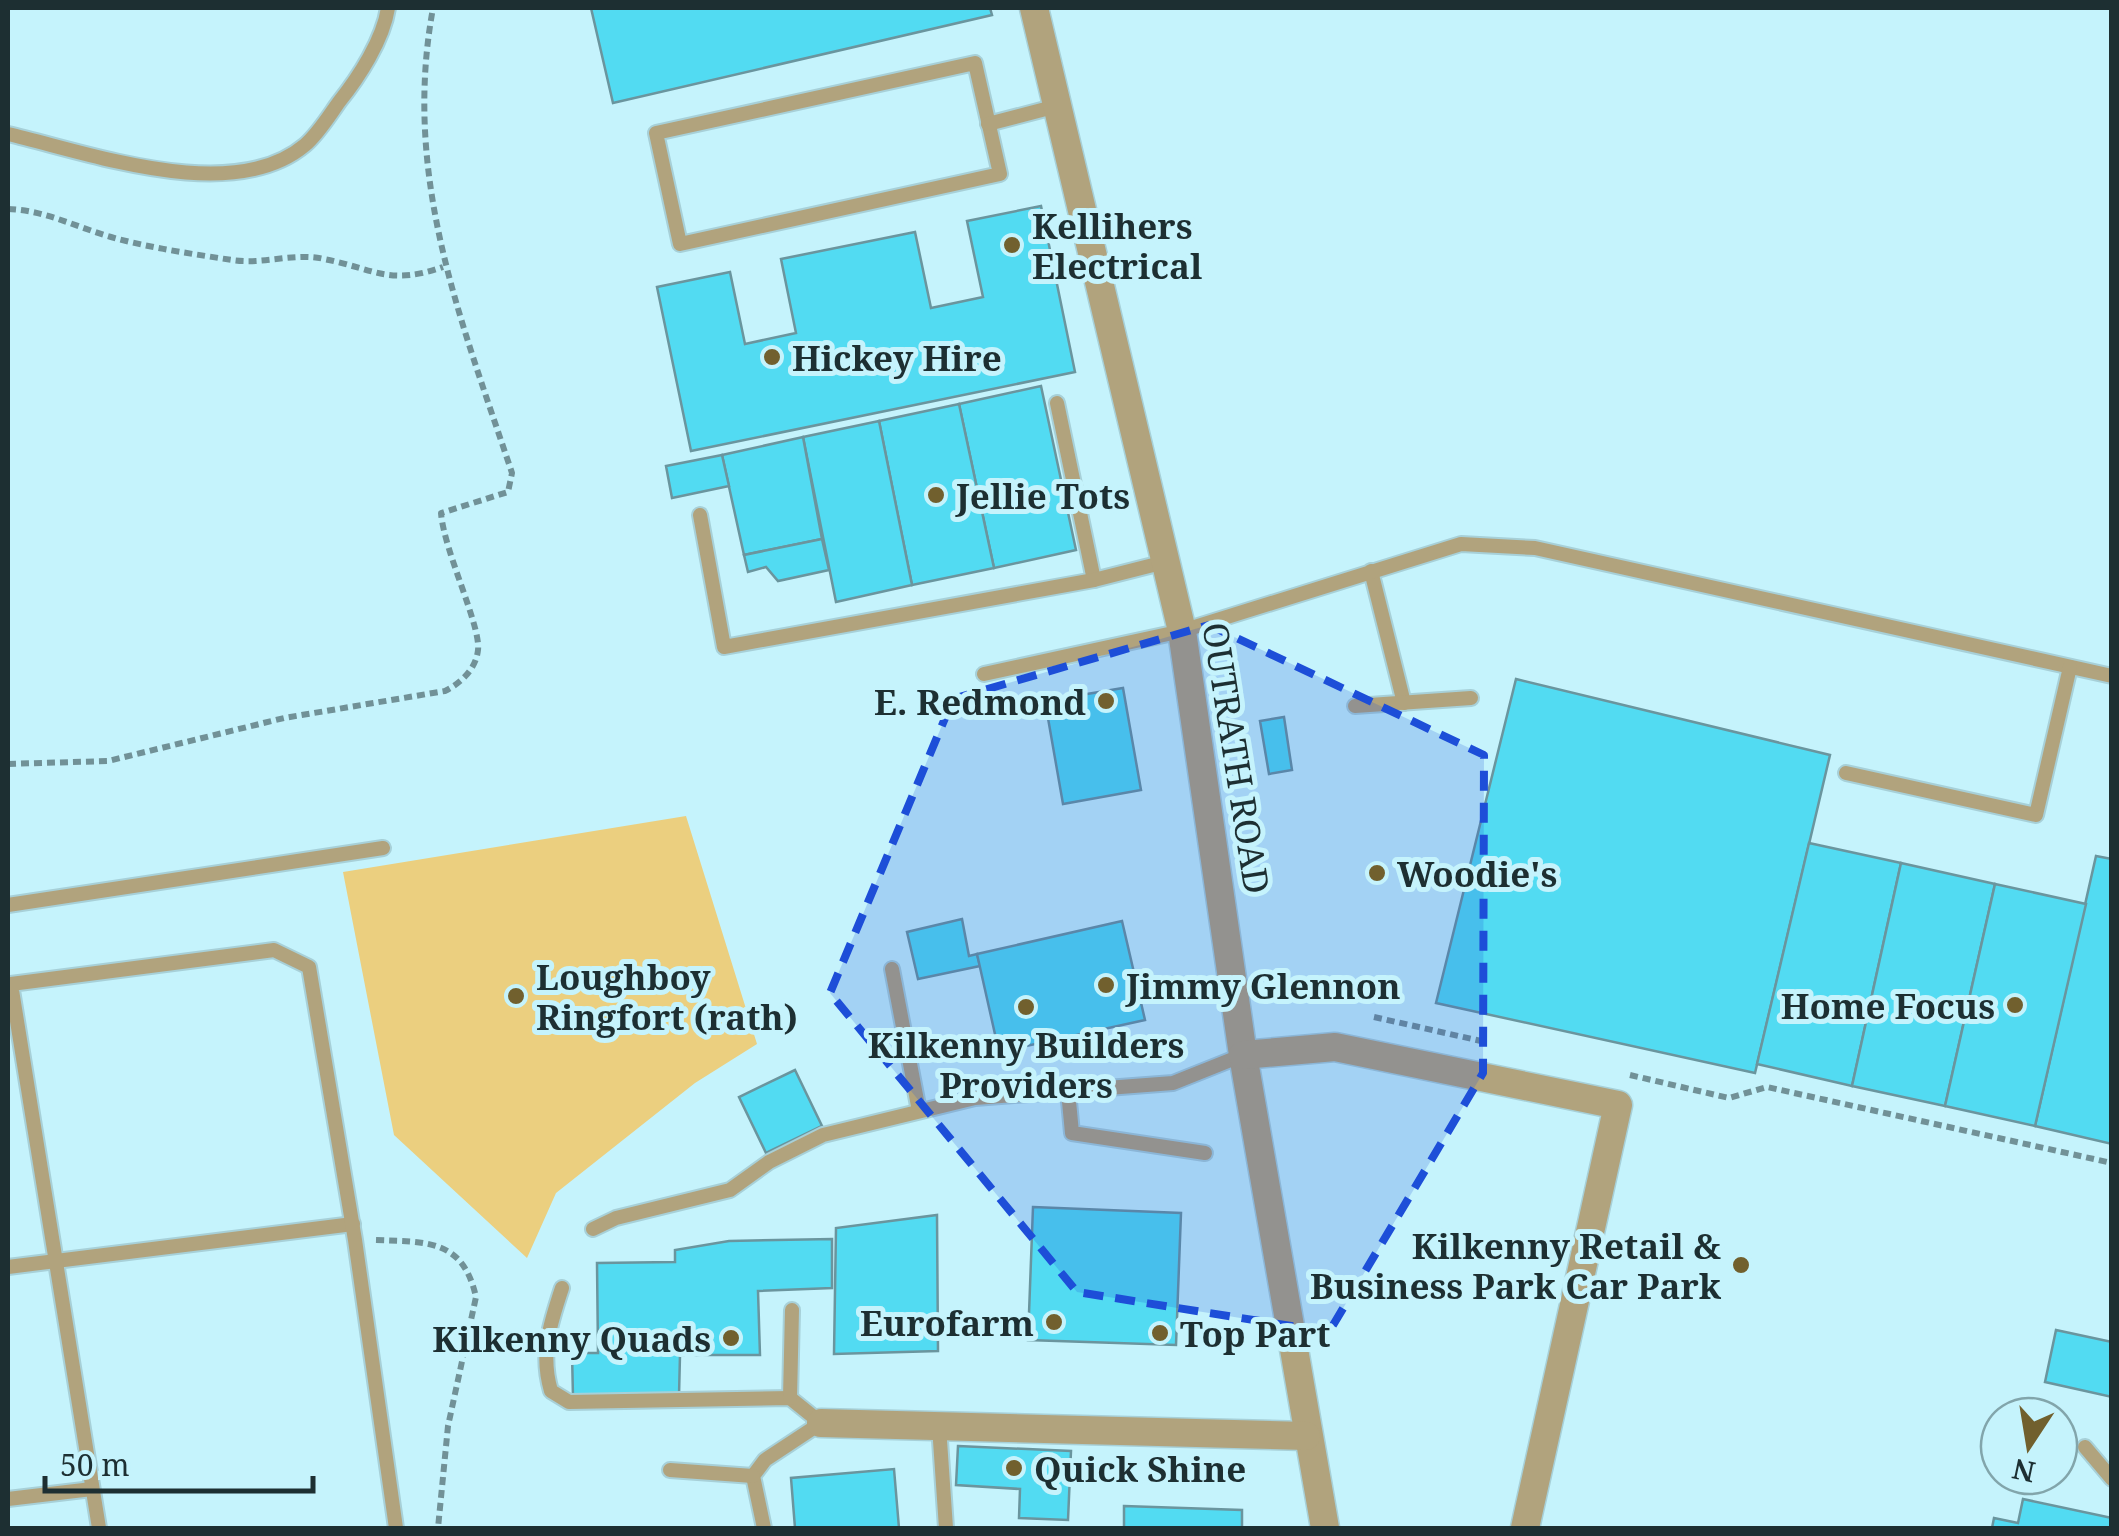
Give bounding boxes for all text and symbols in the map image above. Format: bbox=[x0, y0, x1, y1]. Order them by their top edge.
place label: Kellihers Electrical bbox=[1032, 202, 1202, 289]
marker: Kellihers Electrical bbox=[1001, 234, 1023, 256]
place label: Hickey Hire bbox=[792, 334, 1002, 381]
marker: Hickey Hire bbox=[761, 346, 783, 368]
place label: Jellie Tots bbox=[955, 472, 1130, 519]
marker: Jellie Tots bbox=[925, 484, 947, 506]
street label: OUTRATH ROAD bbox=[1192, 619, 1282, 897]
place label: E. Redmond bbox=[874, 678, 1086, 725]
marker: E. Redmond bbox=[1095, 690, 1117, 712]
place label: Woodie's bbox=[1397, 850, 1557, 897]
marker: Woodie's bbox=[1366, 862, 1388, 884]
place label: Loughboy Ringfort (rath) bbox=[536, 953, 798, 1040]
place label: Jimmy Glennon bbox=[1125, 962, 1401, 1009]
marker: Jimmy Glennon bbox=[1095, 974, 1117, 996]
place label: Home Focus bbox=[1781, 982, 1995, 1029]
marker: Loughboy Ringfort (rath) bbox=[505, 985, 527, 1007]
marker: Home Focus bbox=[2004, 994, 2026, 1016]
marker: Kilkenny Builders Providers bbox=[1015, 996, 1037, 1018]
place label: Kilkenny Builders Providers bbox=[868, 1021, 1184, 1108]
place label: Kilkenny Retail & Business Park Car Park bbox=[1310, 1222, 1722, 1309]
marker: Kilkenny Retail & Business Park Car Park bbox=[1730, 1254, 1752, 1276]
place label: Eurofarm bbox=[860, 1299, 1034, 1346]
place label: Top Part bbox=[1180, 1310, 1331, 1357]
marker: Eurofarm bbox=[1043, 1311, 1065, 1333]
place label: Kilkenny Quads bbox=[432, 1315, 711, 1362]
marker: Top Part bbox=[1149, 1322, 1171, 1344]
marker: Kilkenny Quads bbox=[720, 1327, 742, 1349]
north arrow bbox=[1979, 1396, 2079, 1496]
scale bar bbox=[45, 1431, 312, 1493]
text: 50 m bbox=[60, 1444, 130, 1485]
place label: Quick Shine bbox=[1034, 1445, 1246, 1492]
text: N bbox=[2009, 1451, 2038, 1492]
marker: Quick Shine bbox=[1003, 1457, 1025, 1479]

